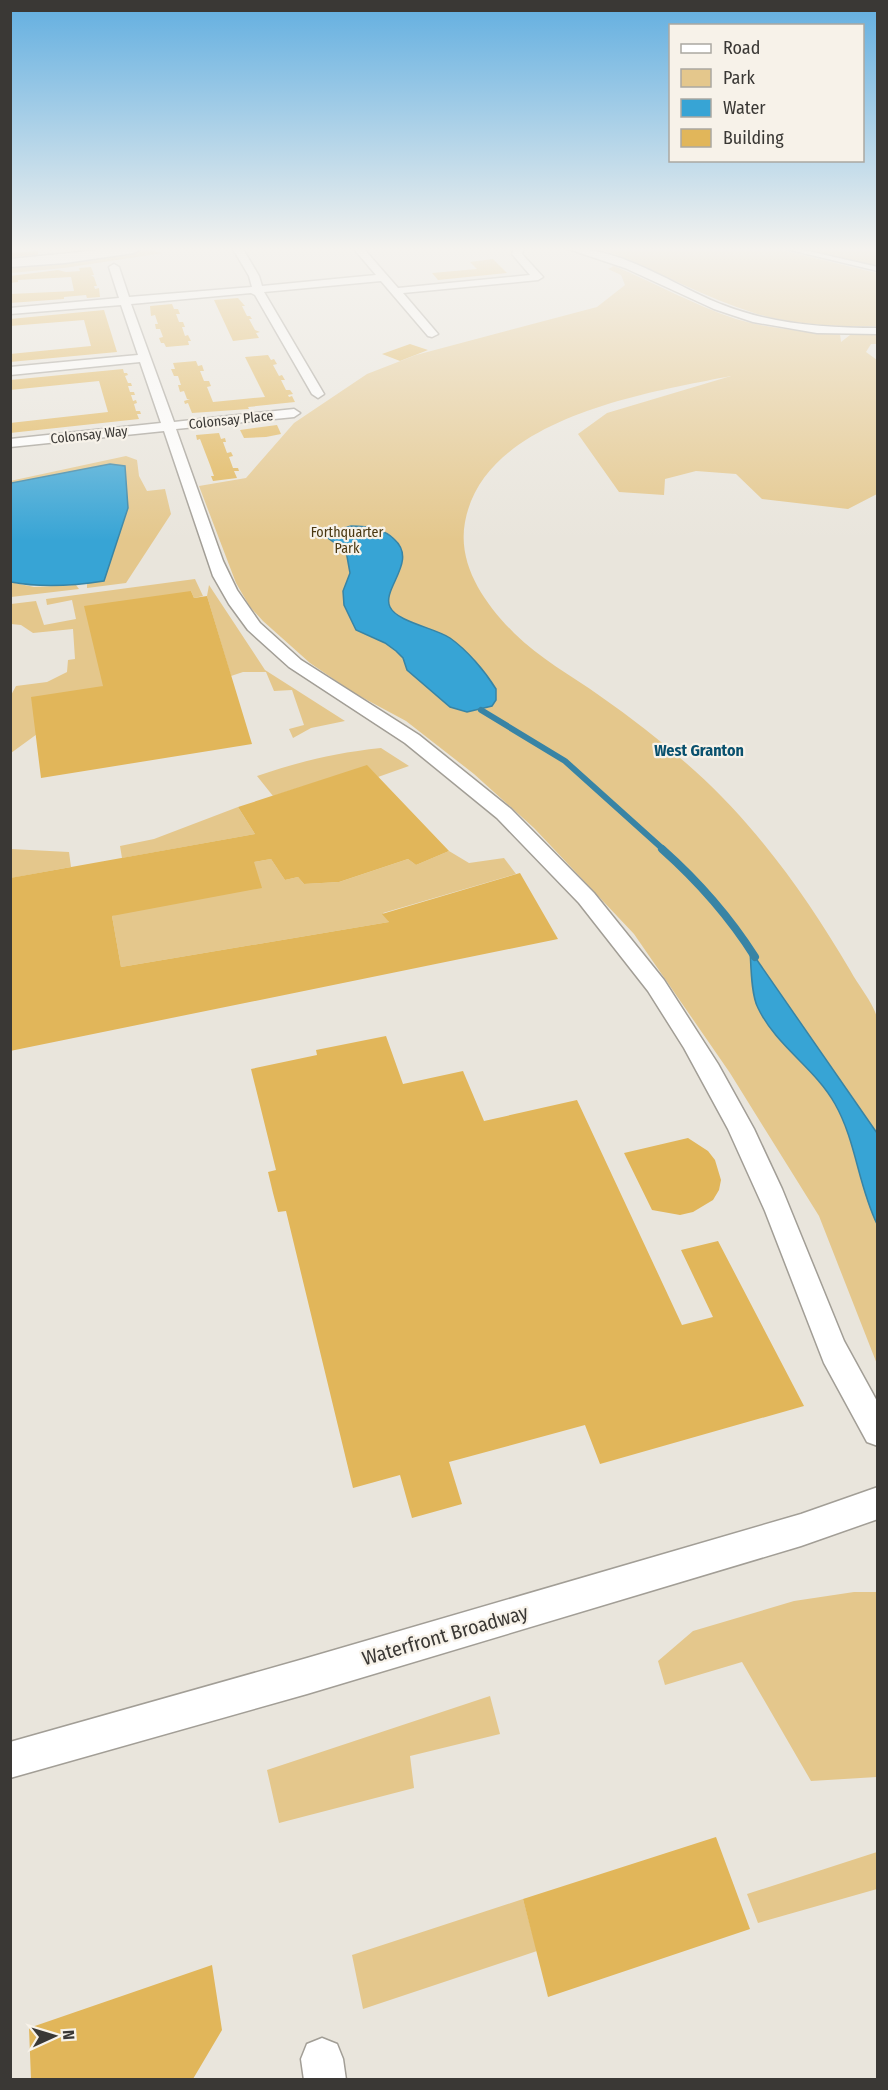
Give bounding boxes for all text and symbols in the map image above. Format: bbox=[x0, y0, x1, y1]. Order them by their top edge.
legend bbox=[669, 24, 864, 162]
text: Road bbox=[723, 37, 760, 59]
text: Park bbox=[723, 67, 756, 89]
text: Water bbox=[723, 97, 766, 119]
text: Building bbox=[723, 127, 784, 149]
street label: Colonsay Place bbox=[188, 407, 274, 433]
street label: Colonsay Way bbox=[50, 422, 129, 448]
park label: Forthquarter Park bbox=[311, 524, 383, 557]
district label: West Granton bbox=[654, 741, 744, 760]
street label: Waterfront Broadway bbox=[359, 1600, 531, 1670]
north arrow bbox=[24, 2006, 84, 2066]
text: N bbox=[59, 2030, 78, 2040]

